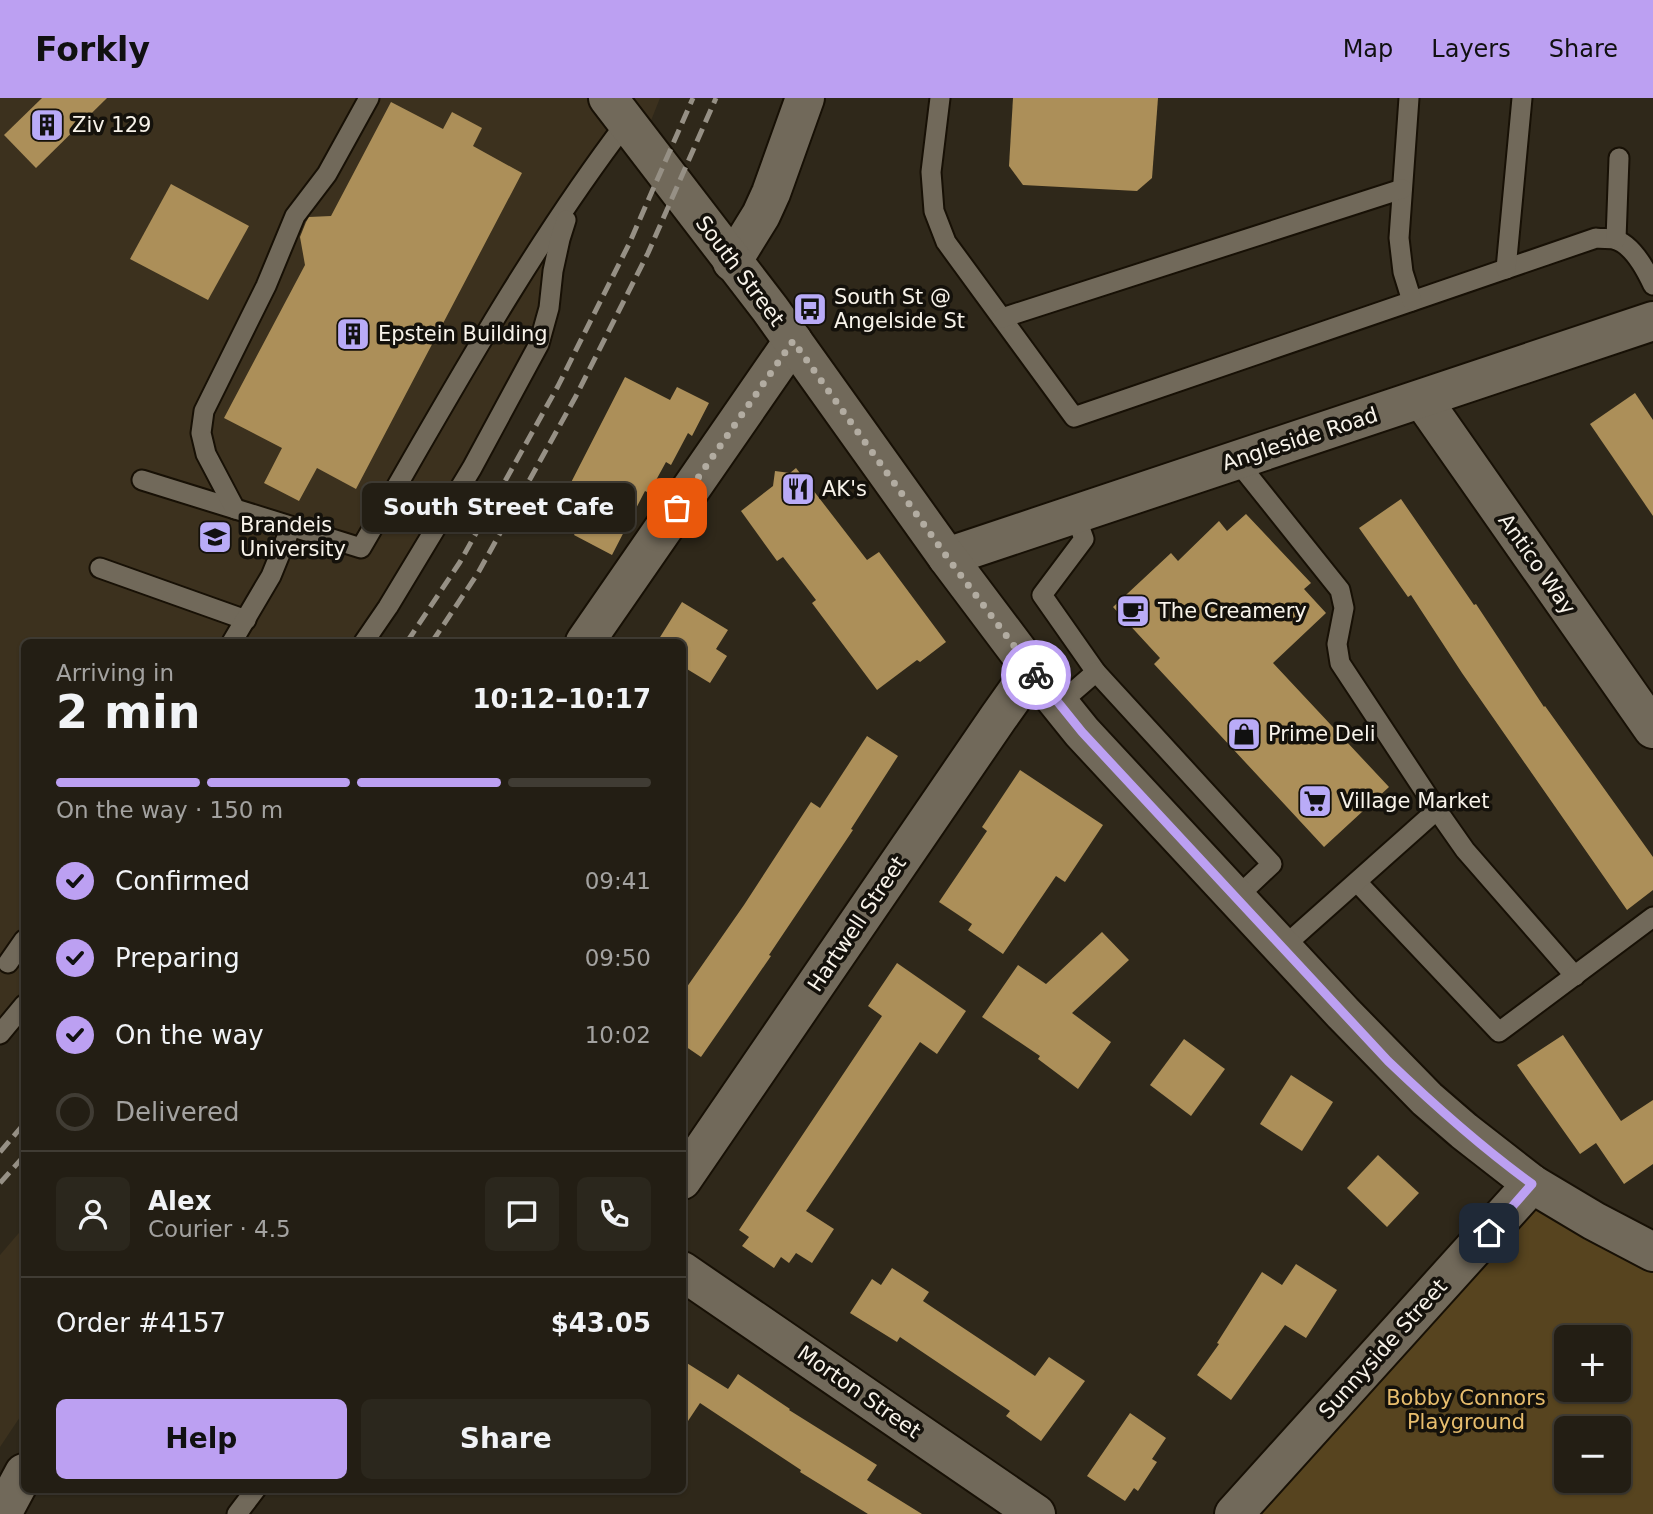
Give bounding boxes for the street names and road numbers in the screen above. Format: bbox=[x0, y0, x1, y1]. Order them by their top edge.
street label: South Street bbox=[691, 211, 789, 331]
street label: Angleside Road bbox=[1219, 403, 1381, 475]
street label: Antico Way bbox=[1493, 509, 1581, 619]
street label: Hartwell Street bbox=[803, 852, 911, 996]
street label: Sunnyside Street bbox=[1314, 1274, 1452, 1424]
street label: Morton Street bbox=[793, 1341, 925, 1443]

